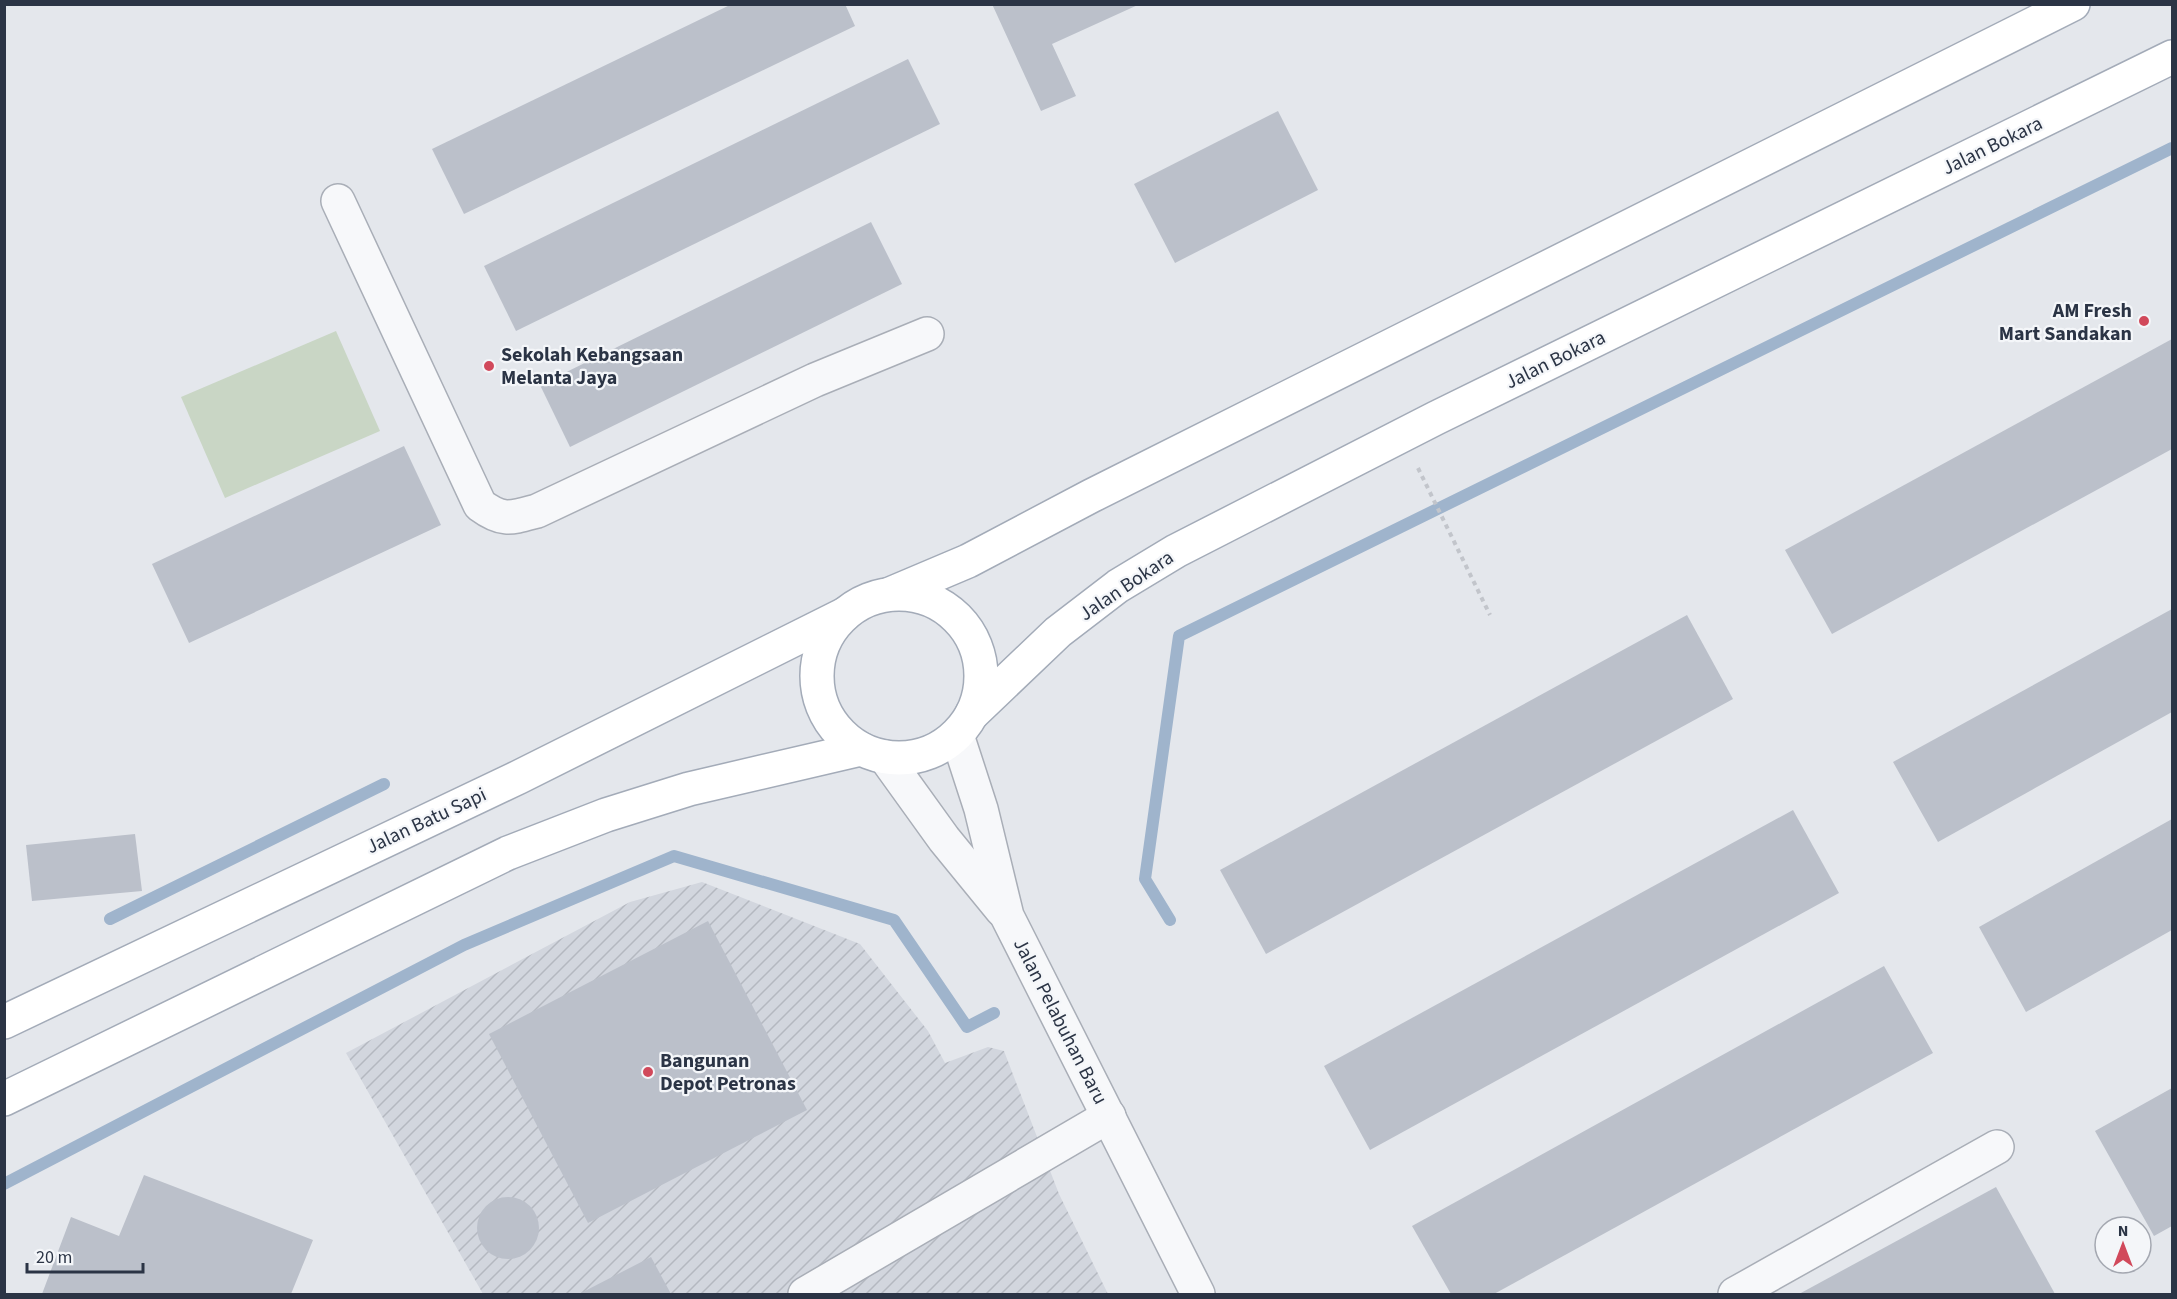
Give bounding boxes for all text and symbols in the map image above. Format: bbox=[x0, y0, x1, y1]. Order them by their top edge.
street label: Jalan Bokara bbox=[1937, 109, 2047, 182]
place label: AM Fresh Mart Sandakan bbox=[1999, 297, 2132, 348]
marker: AM Fresh Mart Sandakan bbox=[2137, 314, 2151, 328]
street label: Jalan Bokara bbox=[1500, 323, 1610, 396]
place label: Sekolah Kebangsaan Melanta Jaya bbox=[501, 341, 683, 392]
marker: Sekolah Kebangsaan Melanta Jaya bbox=[482, 359, 496, 373]
street label: Jalan Bokara bbox=[1074, 544, 1179, 628]
street label: Jalan Batu Sapi bbox=[362, 781, 491, 861]
street label: Jalan Pelabuhan Baru bbox=[1006, 933, 1114, 1109]
place label: Bangunan Depot Petronas bbox=[660, 1047, 796, 1098]
marker: Bangunan Depot Petronas bbox=[641, 1065, 655, 1079]
north arrow bbox=[2093, 1215, 2153, 1275]
text: N bbox=[2118, 1220, 2128, 1242]
scale bar bbox=[27, 1236, 142, 1274]
text: 20 m bbox=[36, 1245, 72, 1270]

